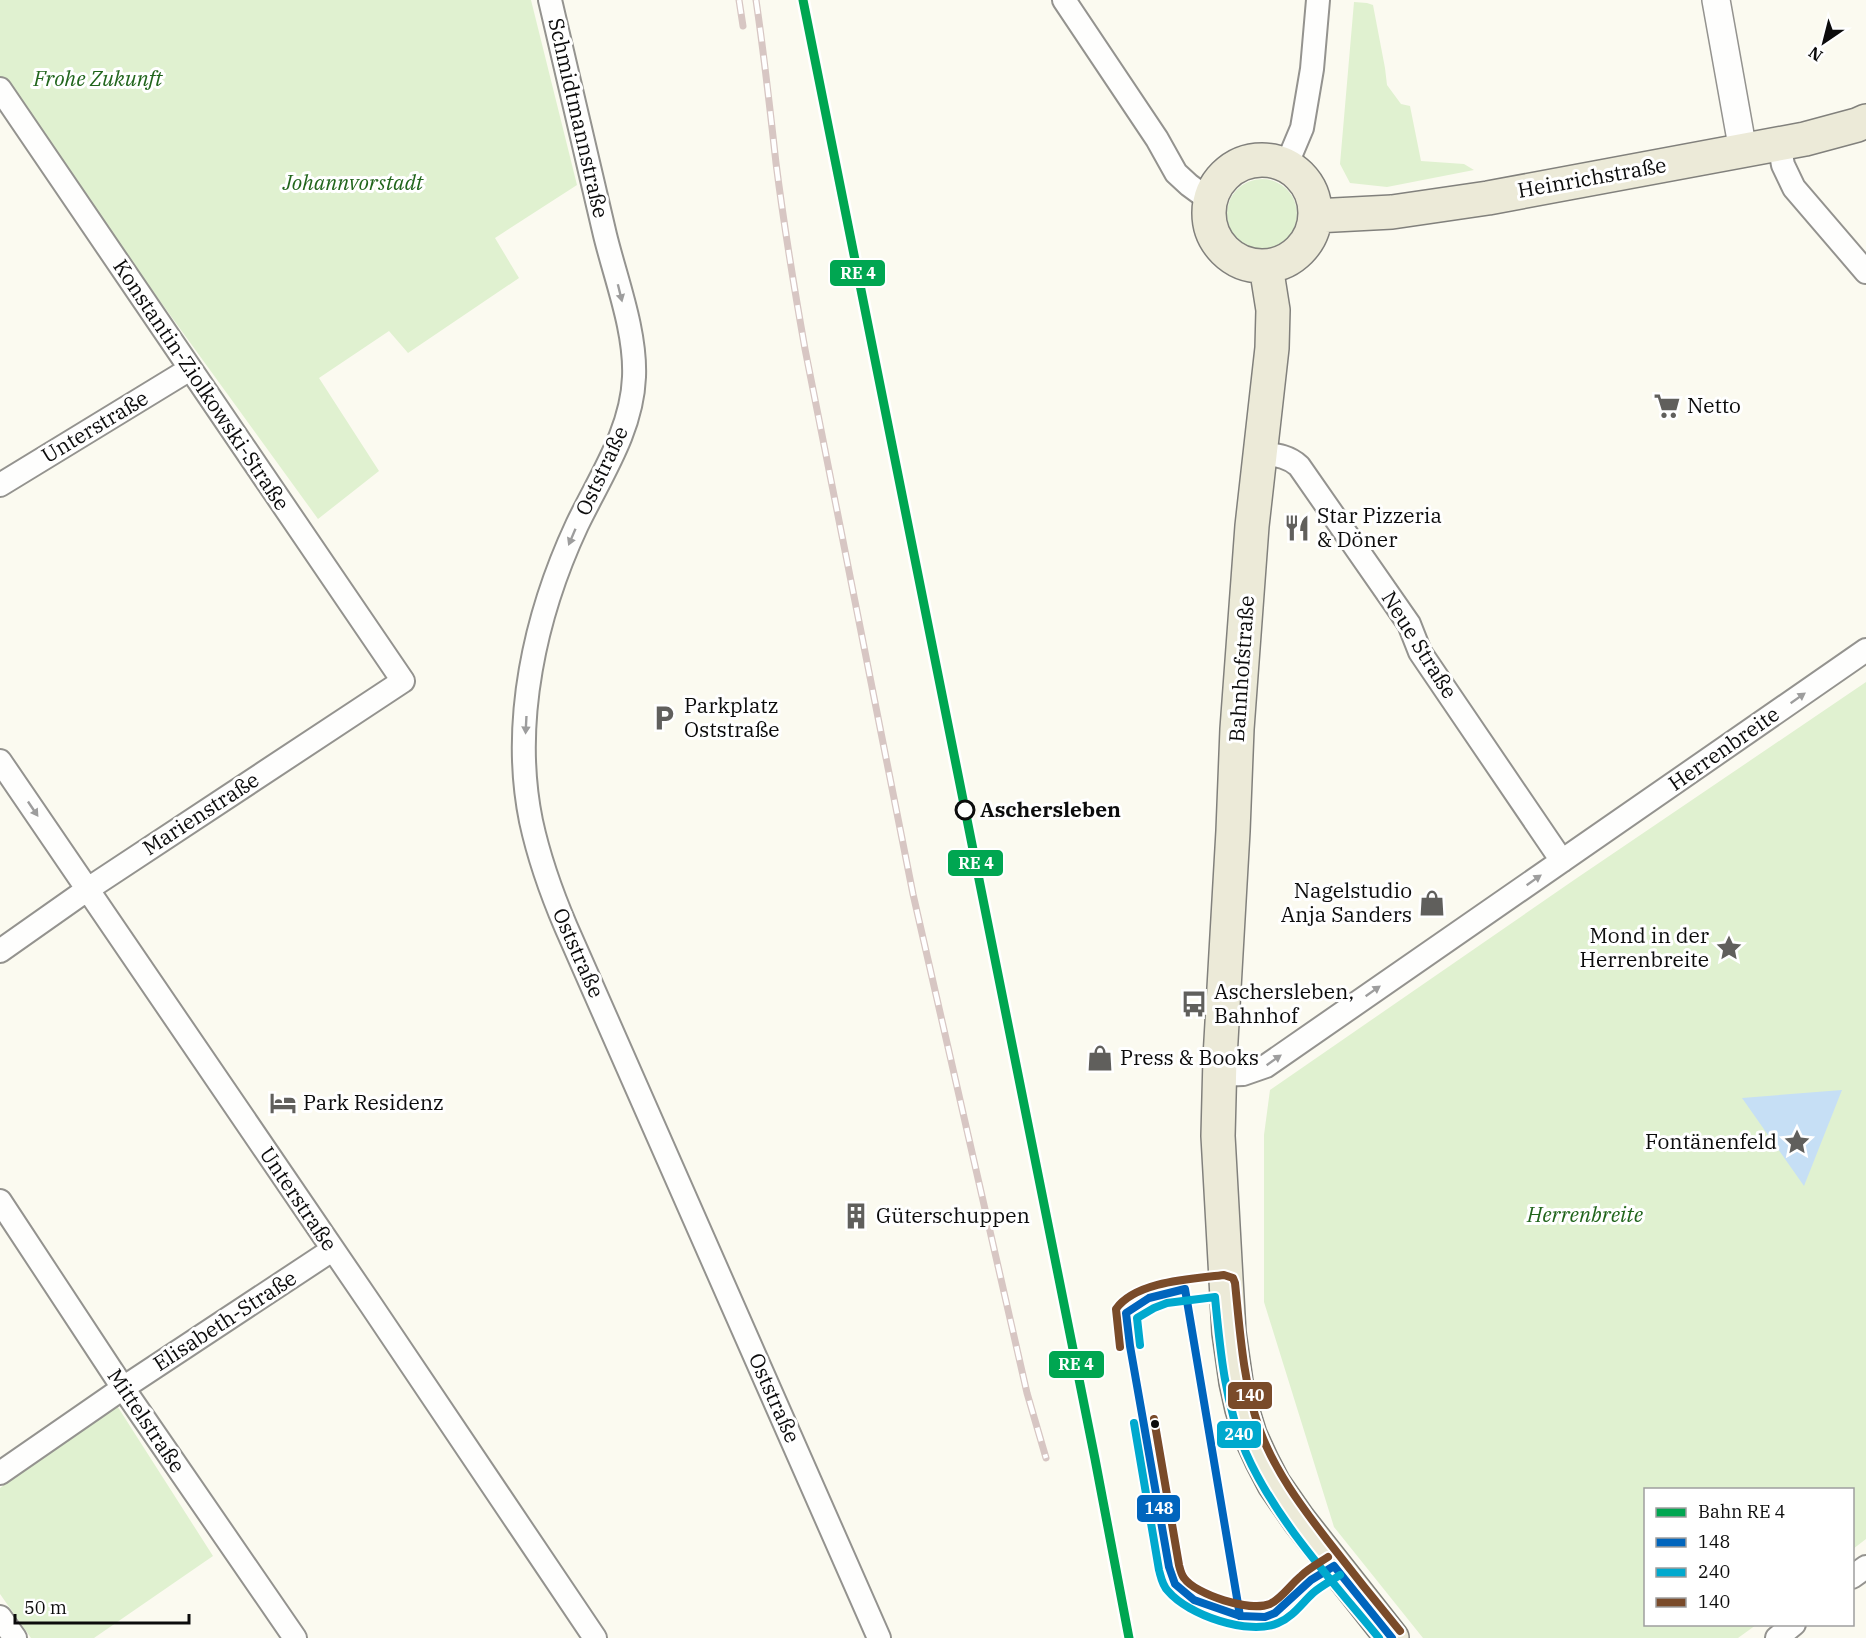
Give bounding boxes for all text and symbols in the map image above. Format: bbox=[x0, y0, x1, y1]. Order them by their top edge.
north arrow bbox=[1794, 12, 1854, 72]
street label: Schmidtmannstraße bbox=[542, 15, 616, 221]
text: N bbox=[1804, 42, 1826, 66]
park label: Frohe Zukunft bbox=[33, 64, 163, 92]
street label: Heinrichstraße bbox=[1515, 150, 1668, 204]
park label: Johannvorstadt bbox=[282, 168, 424, 196]
street label: Konstantin-Ziolkowski-Straße bbox=[107, 254, 296, 515]
line badge: RE 4 bbox=[829, 259, 886, 287]
text: RE 4 bbox=[840, 263, 876, 283]
one-way arrow bbox=[616, 284, 625, 302]
street label: Unterstraße bbox=[36, 383, 153, 469]
supermarket icon: Netto bbox=[1652, 391, 1682, 421]
place label: Netto bbox=[1687, 391, 1741, 419]
street label: Oststraße bbox=[568, 421, 634, 520]
place label: Star Pizzeria & Döner bbox=[1317, 501, 1442, 553]
restaurant icon: Star Pizzeria & Döner bbox=[1282, 513, 1312, 543]
one-way arrow bbox=[567, 528, 577, 546]
street label: Neue Straße bbox=[1376, 585, 1464, 704]
street label: Bahnhofstraße bbox=[1222, 595, 1260, 743]
place label: Parkplatz Oststraße bbox=[684, 691, 780, 743]
one-way arrow bbox=[1789, 692, 1805, 704]
street label: Herrenbreite bbox=[1662, 700, 1784, 797]
parking icon: Parkplatz Oststraße bbox=[649, 703, 679, 733]
one-way arrow bbox=[521, 715, 530, 734]
street label: Marienstraße bbox=[137, 765, 264, 861]
place label: Aschersleben bbox=[980, 795, 1121, 823]
marker: Aschersleben bbox=[955, 800, 975, 820]
one-way arrow bbox=[27, 801, 38, 817]
line badge: RE 4 bbox=[947, 849, 1004, 877]
text: RE 4 bbox=[958, 853, 994, 873]
one-way arrow bbox=[1525, 874, 1541, 886]
place label: Nagelstudio Anja Sanders bbox=[1281, 876, 1412, 928]
shop icon: Nagelstudio Anja Sanders bbox=[1417, 888, 1447, 918]
street label: Oststraße bbox=[547, 903, 611, 1002]
place label: Mond in der Herrenbreite bbox=[1580, 921, 1710, 973]
place icon: Mond in der Herrenbreite bbox=[1714, 933, 1744, 963]
place label: Aschersleben, Bahnhof bbox=[1214, 977, 1354, 1029]
one-way arrow bbox=[1365, 985, 1381, 997]
bus stop icon: Aschersleben, Bahnhof bbox=[1179, 989, 1209, 1019]
shop icon: Press & Books bbox=[1085, 1043, 1115, 1073]
place label: Press & Books bbox=[1120, 1043, 1259, 1071]
one-way arrow bbox=[1266, 1054, 1282, 1066]
hotel icon: Park Residenz bbox=[268, 1088, 298, 1118]
place label: Park Residenz bbox=[303, 1088, 444, 1116]
place label: Fontänenfeld bbox=[1645, 1127, 1777, 1155]
place icon: Fontänenfeld bbox=[1782, 1127, 1812, 1157]
street label: Unterstraße bbox=[254, 1141, 344, 1256]
park label: Herrenbreite bbox=[1526, 1200, 1644, 1228]
building icon: Güterschuppen bbox=[841, 1201, 871, 1231]
place label: Güterschuppen bbox=[876, 1201, 1030, 1229]
street label: Elisabeth-Straße bbox=[147, 1263, 301, 1377]
street label: Oststraße bbox=[743, 1348, 807, 1447]
line badge: RE 4 bbox=[1048, 1350, 1105, 1379]
text: RE 4 bbox=[1058, 1354, 1094, 1374]
street label: Mittelstraße bbox=[102, 1363, 192, 1478]
line badge: 140 bbox=[1227, 1381, 1273, 1410]
text: 140 bbox=[1236, 1385, 1265, 1405]
unlabelled marker bbox=[1149, 1418, 1161, 1430]
line badge: 240 bbox=[1216, 1420, 1262, 1449]
text: 240 bbox=[1225, 1424, 1254, 1444]
legend bbox=[1644, 1488, 1854, 1626]
line badge: 148 bbox=[1136, 1494, 1181, 1523]
text: 148 bbox=[1145, 1498, 1174, 1518]
text: Bahn RE 4 bbox=[1698, 1500, 1785, 1523]
text: 148 bbox=[1698, 1530, 1730, 1553]
text: 240 bbox=[1698, 1560, 1730, 1583]
scale bar bbox=[15, 1587, 189, 1625]
text: 140 bbox=[1698, 1590, 1730, 1613]
text: 50 m bbox=[24, 1596, 67, 1619]

